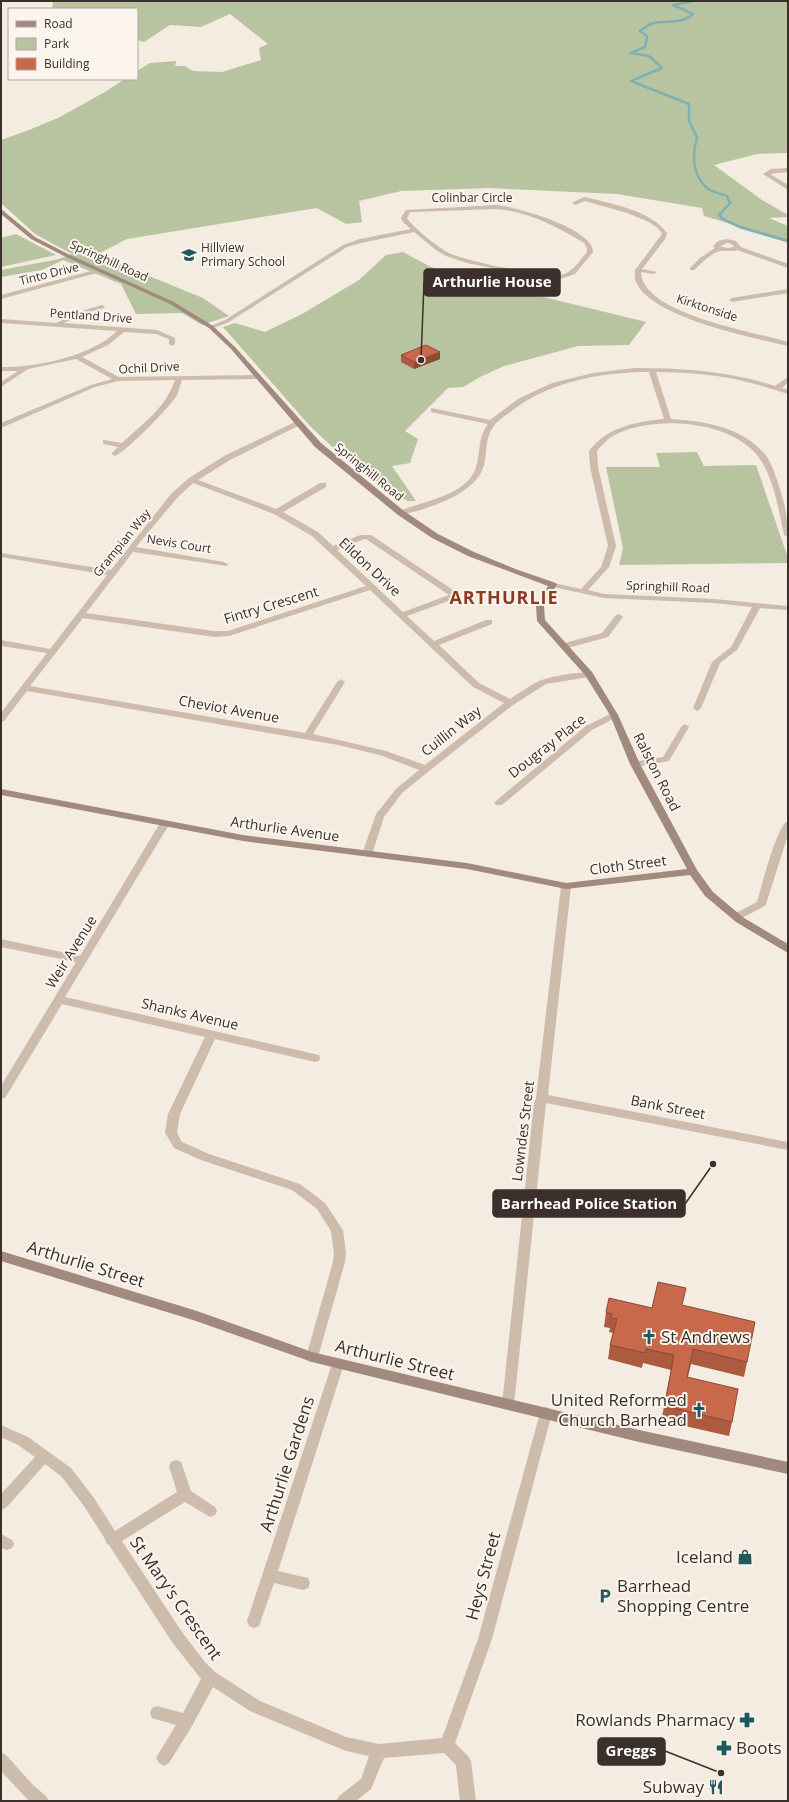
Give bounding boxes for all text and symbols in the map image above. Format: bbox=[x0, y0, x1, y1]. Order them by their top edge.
legend bbox=[8, 8, 138, 80]
text: Road bbox=[44, 15, 73, 32]
text: Park bbox=[44, 35, 70, 52]
text: Building bbox=[44, 55, 90, 72]
street label: Colinbar Circle bbox=[431, 189, 513, 206]
street label: Springhill Road bbox=[67, 236, 151, 285]
place label: Hillview Primary School bbox=[201, 239, 285, 270]
school or university icon: Hillview Primary School bbox=[180, 246, 198, 264]
street label: Tinto Drive bbox=[17, 258, 81, 289]
callout: Arthurlie House bbox=[424, 269, 560, 296]
text: Arthurlie House bbox=[432, 271, 552, 291]
street label: Kirktonside bbox=[674, 290, 740, 325]
street label: Pentland Drive bbox=[49, 304, 133, 327]
street label: Ochil Drive bbox=[118, 357, 180, 378]
street label: Springhill Road bbox=[331, 439, 407, 505]
street label: Grampian Way bbox=[89, 504, 155, 580]
street label: Nevis Court bbox=[146, 530, 212, 557]
street label: Eildon Drive bbox=[335, 533, 406, 600]
street label: Springhill Road bbox=[626, 577, 710, 596]
street label: Fintry Crescent bbox=[221, 581, 320, 628]
district label: ARTHURLIE bbox=[449, 585, 559, 609]
street label: Cheviot Avenue bbox=[177, 690, 281, 727]
street label: Cuillin Way bbox=[417, 701, 485, 760]
street label: Dougray Place bbox=[504, 709, 589, 782]
street label: Ralston Road bbox=[630, 729, 685, 814]
street label: Arthurlie Avenue bbox=[229, 811, 341, 846]
street label: Cloth Street bbox=[589, 850, 667, 879]
street label: Weir Avenue bbox=[41, 912, 101, 992]
street label: Shanks Avenue bbox=[140, 993, 241, 1034]
street label: Lowndes Street bbox=[507, 1080, 538, 1182]
street label: Bank Street bbox=[629, 1090, 707, 1123]
callout: Barrhead Police Station bbox=[493, 1190, 685, 1217]
text: Barrhead Police Station bbox=[501, 1193, 677, 1213]
street label: Arthurlie Street bbox=[25, 1235, 148, 1292]
place label: St Andrews bbox=[661, 1325, 750, 1348]
church icon: St Andrews bbox=[640, 1328, 658, 1346]
street label: Arthurlie Street bbox=[333, 1334, 457, 1385]
place label: United Reformed Church Barhead bbox=[551, 1388, 687, 1431]
street label: Arthurlie Gardens bbox=[254, 1393, 319, 1535]
church icon: United Reformed Church Barhead bbox=[690, 1401, 708, 1419]
street label: Heys Street bbox=[460, 1529, 505, 1623]
street label: St Mary's Crescent bbox=[125, 1531, 228, 1664]
place label: Iceland bbox=[676, 1545, 733, 1568]
shop icon: Iceland bbox=[736, 1548, 754, 1566]
place label: Barrhead Shopping Centre bbox=[617, 1574, 749, 1617]
parking icon: Barrhead Shopping Centre bbox=[596, 1587, 614, 1605]
place label: Rowlands Pharmacy bbox=[575, 1708, 735, 1731]
pharmacy icon: Rowlands Pharmacy bbox=[738, 1711, 756, 1729]
place label: Boots bbox=[736, 1736, 782, 1759]
callout: Greggs bbox=[598, 1738, 665, 1765]
pharmacy icon: Boots bbox=[715, 1739, 733, 1757]
text: Greggs bbox=[606, 1740, 656, 1760]
place label: Subway bbox=[643, 1775, 704, 1798]
restaurant icon: Subway bbox=[707, 1778, 725, 1796]

